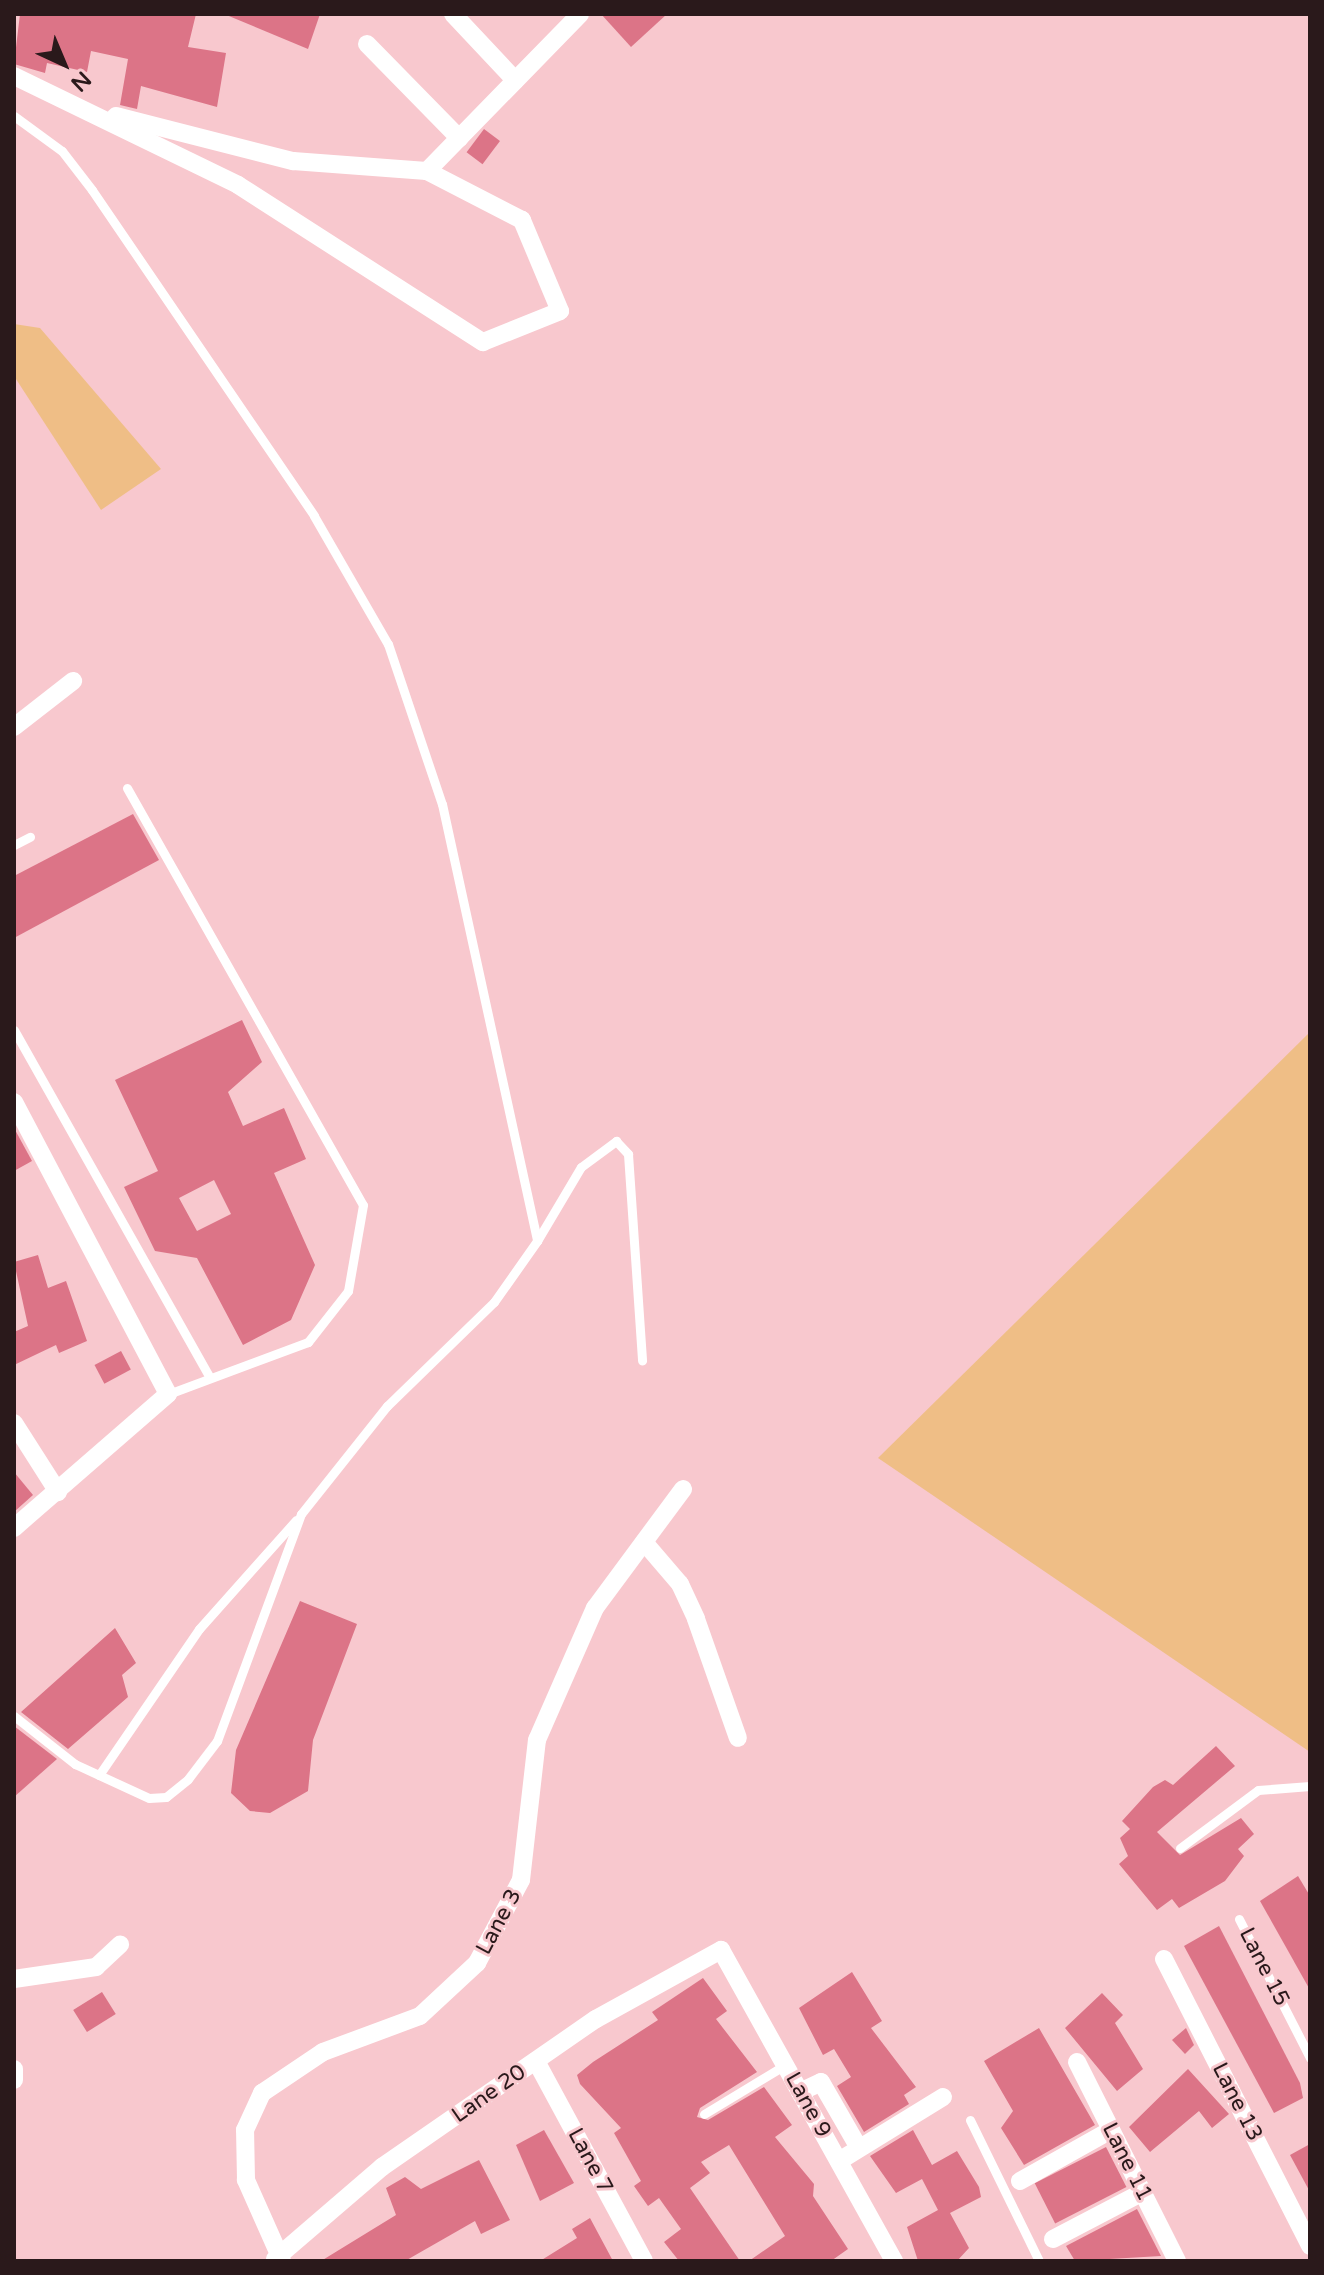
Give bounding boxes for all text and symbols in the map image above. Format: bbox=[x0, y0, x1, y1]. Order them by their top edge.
north arrow bbox=[24, 24, 104, 104]
text: N bbox=[65, 66, 96, 97]
street label: Lane 3 bbox=[471, 1885, 527, 1959]
street label: Lane 15 bbox=[1233, 1923, 1295, 2011]
street label: Lane 13 bbox=[1206, 2058, 1268, 2146]
street label: Lane 20 bbox=[447, 2059, 531, 2129]
street label: Lane 9 bbox=[779, 2068, 837, 2142]
street label: Lane 11 bbox=[1096, 2118, 1158, 2206]
street label: Lane 7 bbox=[562, 2124, 618, 2198]

